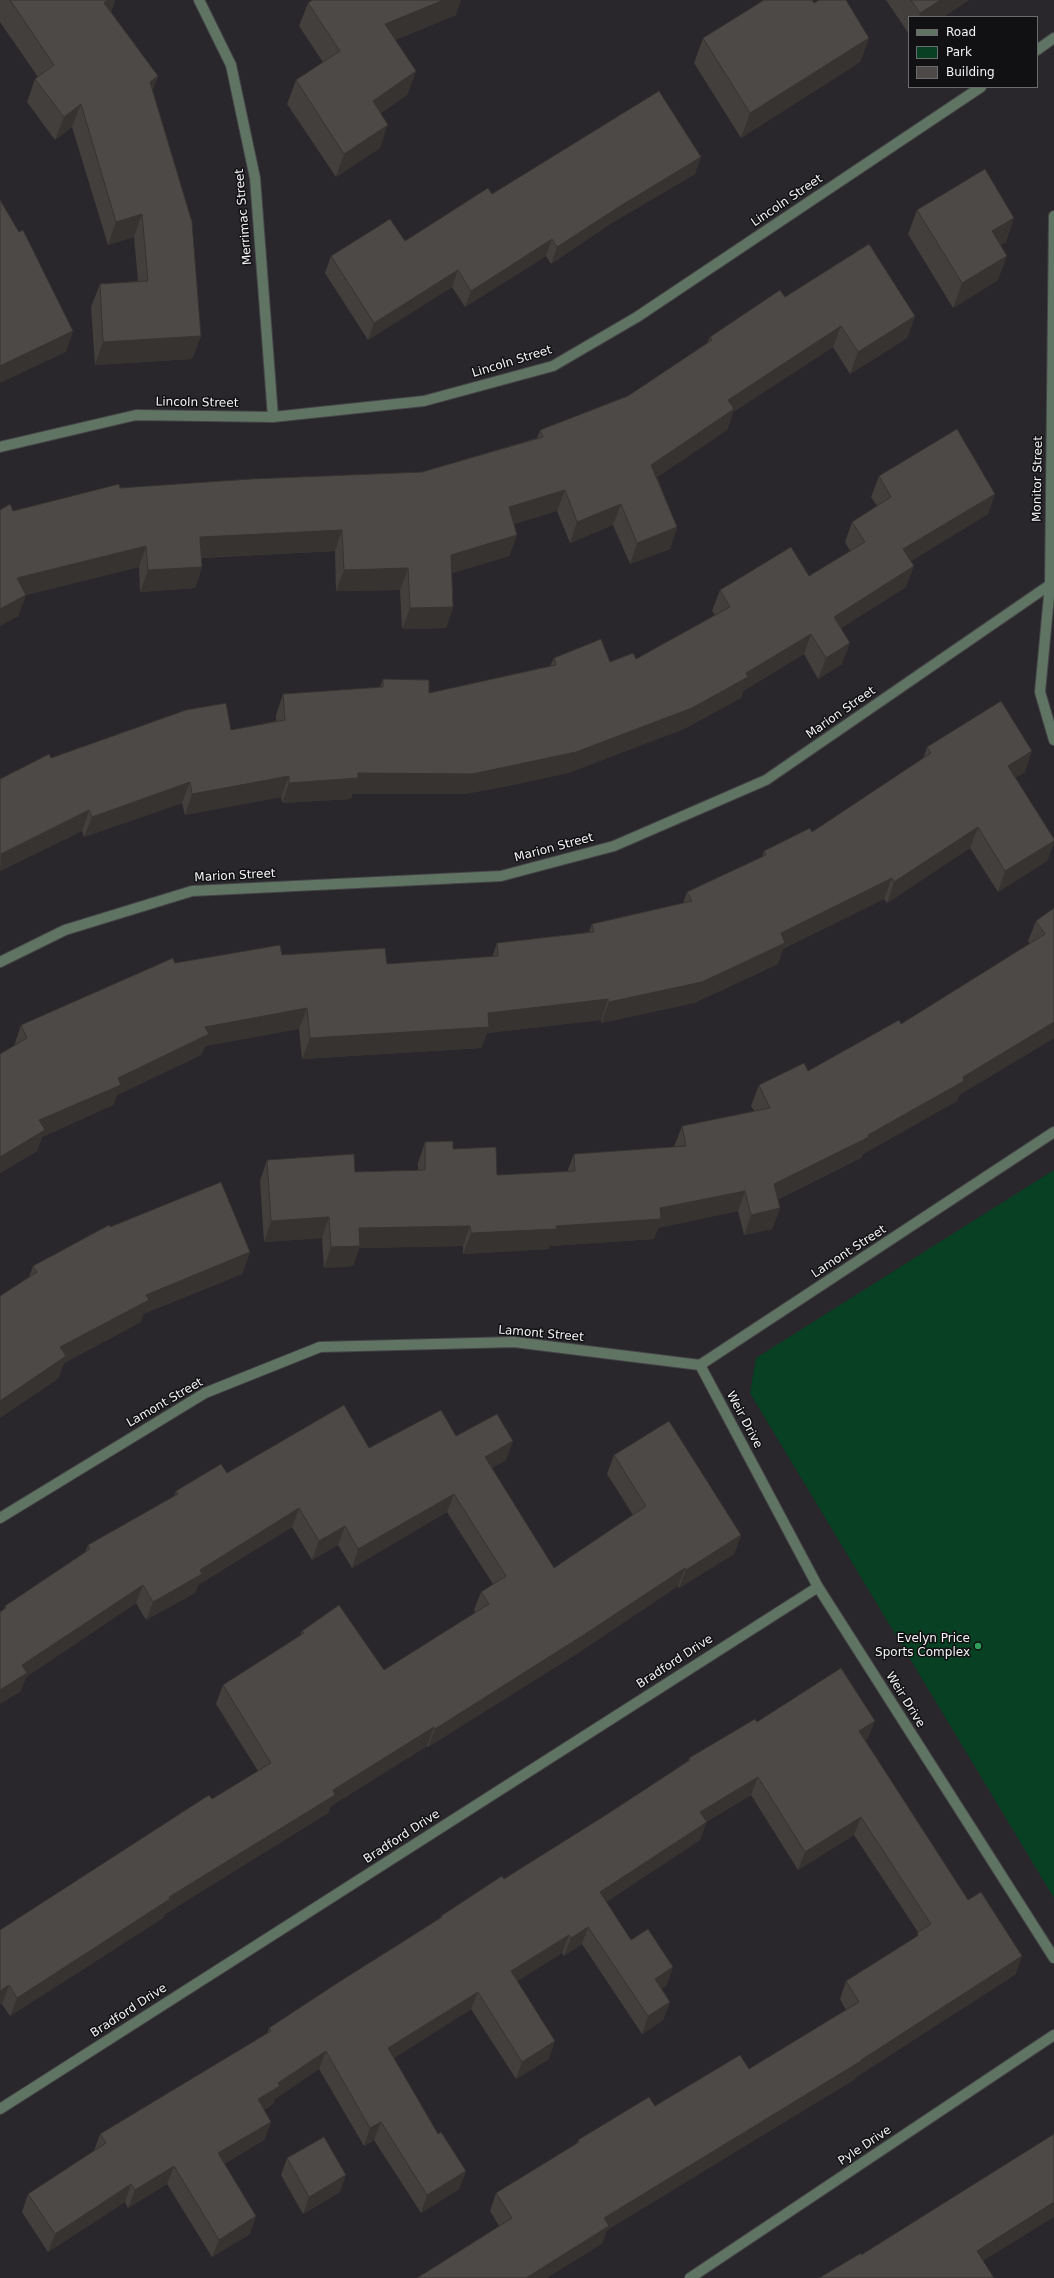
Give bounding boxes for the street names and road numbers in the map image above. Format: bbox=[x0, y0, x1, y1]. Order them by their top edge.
street label: Merrimac Street bbox=[233, 168, 255, 266]
street label: Lincoln Street bbox=[749, 172, 825, 230]
street label: Lincoln Street bbox=[470, 343, 554, 381]
street label: Lincoln Street bbox=[155, 395, 239, 411]
street label: Monitor Street bbox=[1030, 436, 1046, 522]
street label: Marion Street bbox=[804, 684, 878, 742]
street label: Marion Street bbox=[513, 831, 595, 865]
street label: Marion Street bbox=[194, 867, 276, 885]
street label: Lamont Street bbox=[809, 1223, 889, 1281]
street label: Lamont Street bbox=[498, 1323, 584, 1345]
street label: Lamont Street bbox=[124, 1375, 206, 1431]
street label: Weir Drive bbox=[723, 1389, 765, 1451]
street label: Bradford Drive bbox=[634, 1632, 716, 1692]
street label: Weir Drive bbox=[882, 1670, 928, 1730]
street label: Bradford Drive bbox=[361, 1807, 443, 1867]
street label: Bradford Drive bbox=[88, 1981, 170, 2041]
street label: Pyle Drive bbox=[836, 2123, 894, 2169]

